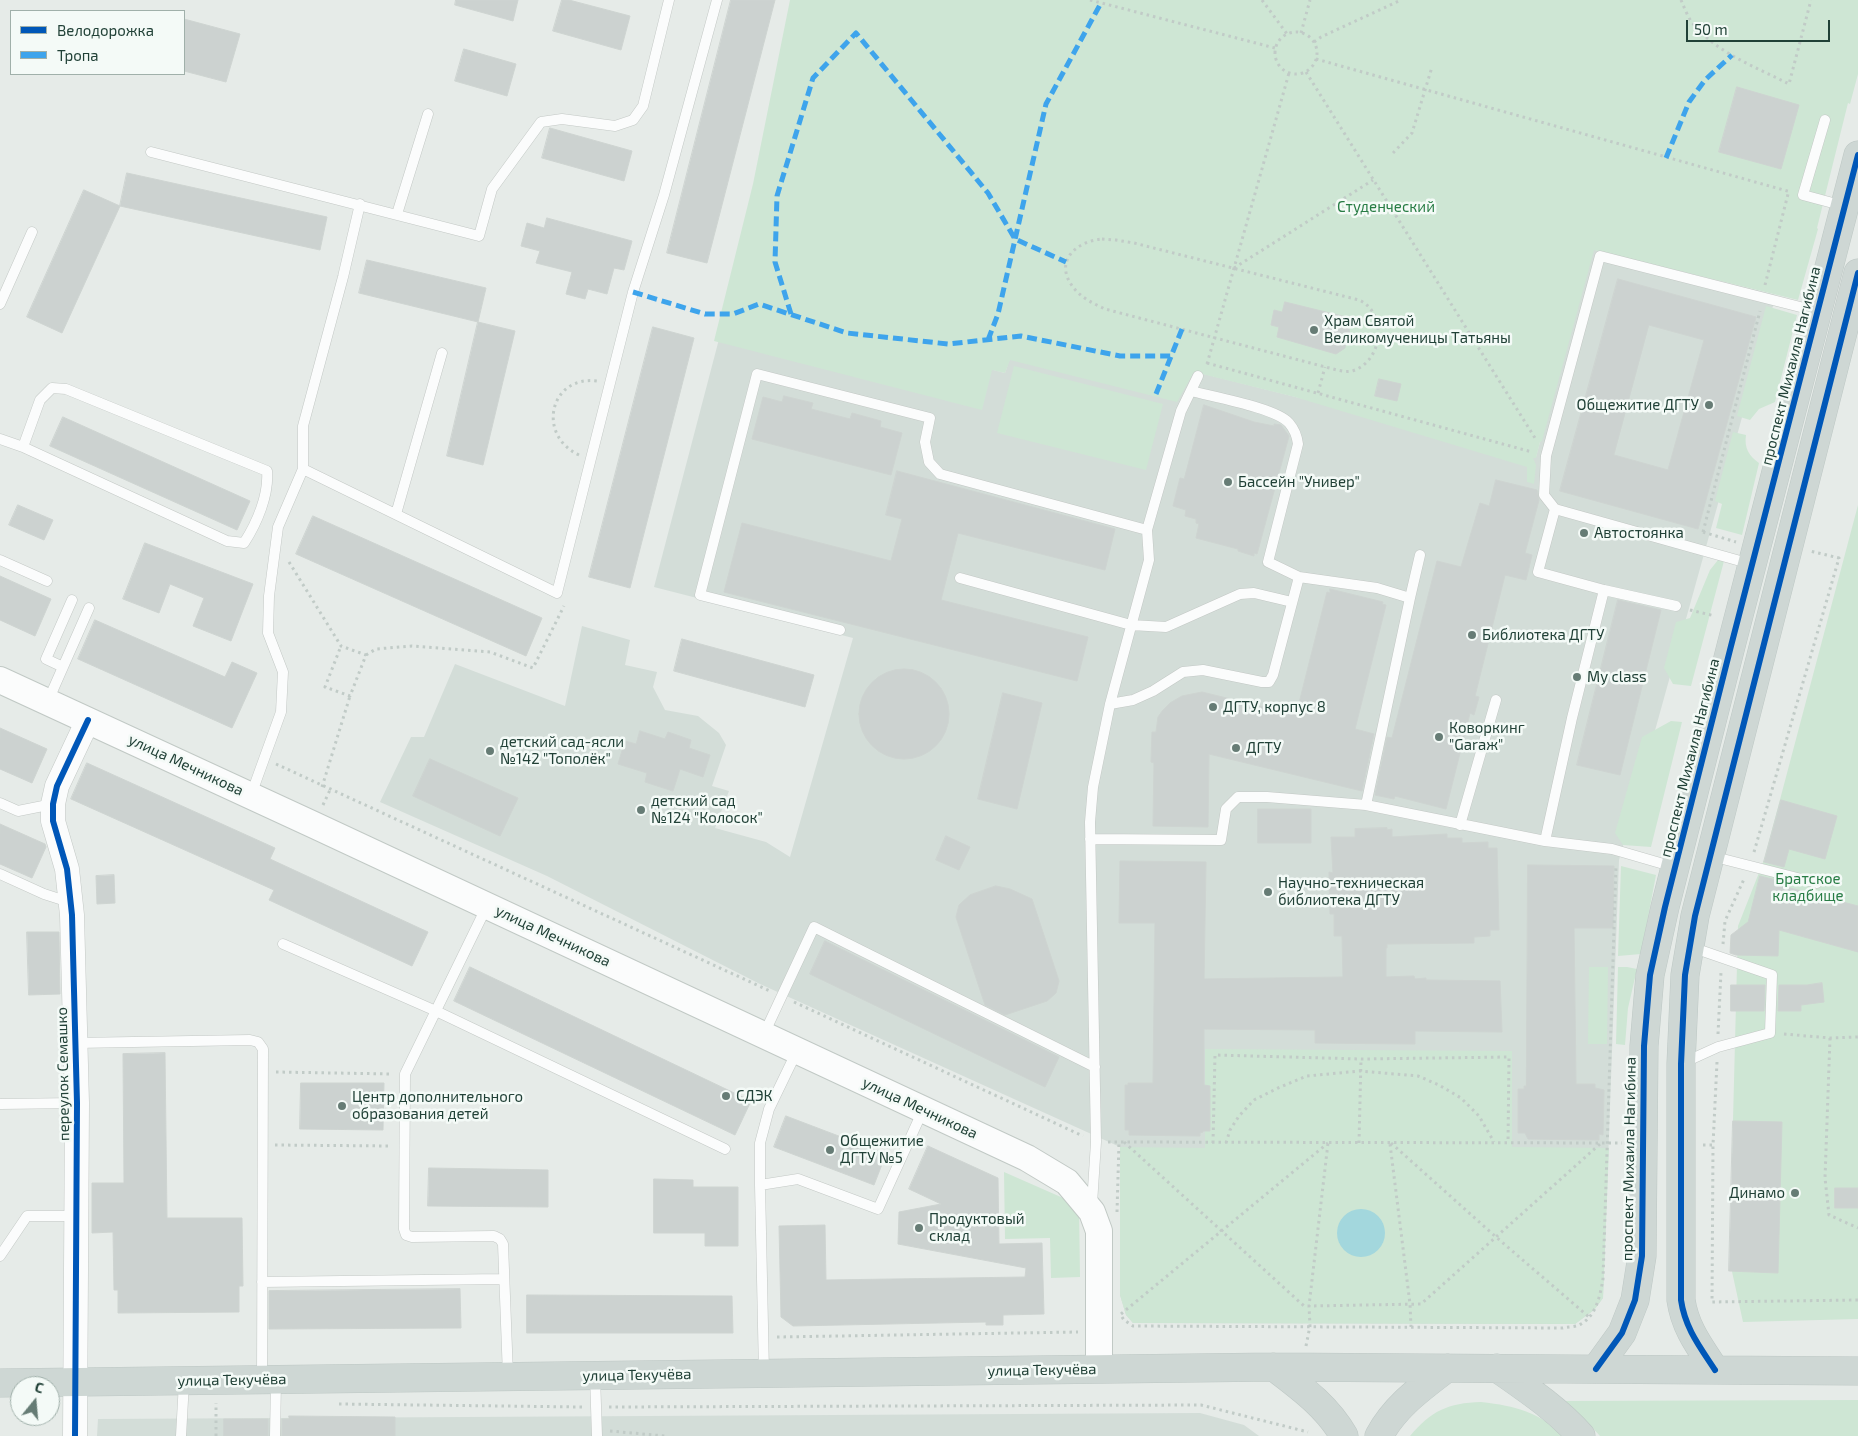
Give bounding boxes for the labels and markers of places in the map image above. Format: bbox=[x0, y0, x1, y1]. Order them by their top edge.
place label: Храм Святой Великомученицы Татьяны bbox=[1324, 312, 1511, 347]
marker: Храм Святой Великомученицы Татьяны bbox=[1308, 324, 1320, 336]
place label: Общежитие ДГТУ bbox=[1576, 396, 1699, 414]
marker: Общежитие ДГТУ bbox=[1703, 399, 1715, 411]
place label: Бассейн "Универ" bbox=[1238, 473, 1360, 491]
marker: Бассейн "Универ" bbox=[1222, 476, 1234, 488]
place label: Автостоянка bbox=[1594, 524, 1684, 542]
marker: Автостоянка bbox=[1578, 527, 1590, 539]
place label: Библиотека ДГТУ bbox=[1482, 626, 1604, 644]
marker: Библиотека ДГТУ bbox=[1466, 629, 1478, 641]
place label: My class bbox=[1587, 668, 1647, 686]
marker: My class bbox=[1571, 671, 1583, 683]
place label: ДГТУ, корпус 8 bbox=[1223, 698, 1326, 716]
marker: ДГТУ, корпус 8 bbox=[1207, 701, 1219, 713]
place label: Коворкинг "Gаraж" bbox=[1449, 719, 1525, 754]
marker: Коворкинг "Gаraж" bbox=[1433, 731, 1445, 743]
place label: детский сад-ясли №142 "Тополёк" bbox=[500, 733, 624, 768]
place label: ДГТУ bbox=[1246, 739, 1281, 757]
marker: ДГТУ bbox=[1230, 742, 1242, 754]
marker: детский сад-ясли №142 "Тополёк" bbox=[484, 745, 496, 757]
place label: детский сад №124 "Колосок" bbox=[651, 792, 763, 827]
marker: детский сад №124 "Колосок" bbox=[635, 804, 647, 816]
place label: Научно-техническая библиотека ДГТУ bbox=[1278, 874, 1424, 909]
marker: Научно-техническая библиотека ДГТУ bbox=[1262, 886, 1274, 898]
place label: СДЭК bbox=[736, 1087, 773, 1105]
place label: Центр дополнительного образования детей bbox=[352, 1088, 523, 1123]
marker: СДЭК bbox=[720, 1090, 732, 1102]
marker: Центр дополнительного образования детей bbox=[336, 1100, 348, 1112]
place label: Общежитие ДГТУ №5 bbox=[840, 1132, 924, 1167]
marker: Общежитие ДГТУ №5 bbox=[824, 1144, 836, 1156]
place label: Динамо bbox=[1729, 1184, 1785, 1202]
marker: Динамо bbox=[1789, 1187, 1801, 1199]
place label: Продуктовый склад bbox=[929, 1210, 1025, 1245]
marker: Продуктовый склад bbox=[913, 1222, 925, 1234]

